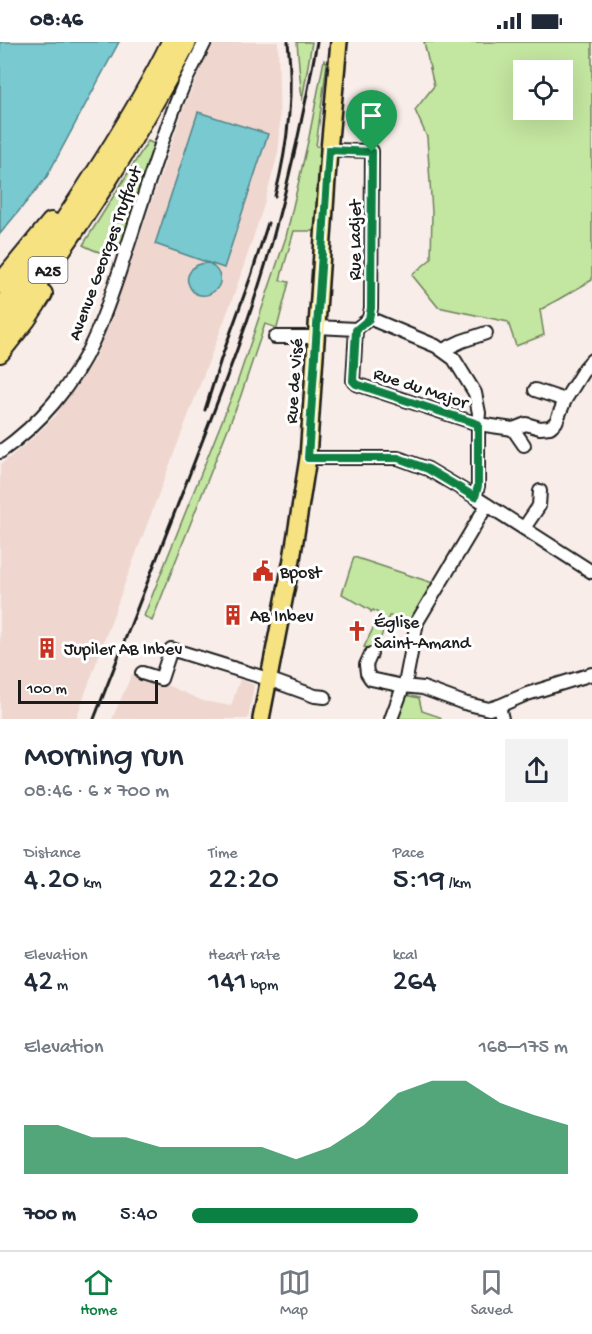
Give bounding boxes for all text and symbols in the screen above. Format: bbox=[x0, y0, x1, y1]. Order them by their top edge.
text: 08:46 bbox=[30, 8, 83, 34]
map controls bbox=[513, 60, 573, 120]
button: locate bbox=[513, 60, 573, 120]
pin bbox=[346, 90, 397, 152]
icon: arrive bbox=[355, 99, 388, 132]
street label: Avenue Georges Truffaut bbox=[65, 162, 148, 344]
street label: Rue Ladjet bbox=[346, 198, 367, 280]
road number: A25 bbox=[28, 257, 68, 283]
street label: Rue de Visé bbox=[282, 337, 309, 424]
street label: Rue du Major bbox=[370, 364, 472, 415]
public building icon: Bpost bbox=[251, 559, 275, 583]
place label: Bpost bbox=[279, 563, 323, 584]
building icon: AB Inbev bbox=[221, 603, 245, 627]
place label: AB Inbev bbox=[250, 607, 314, 628]
place label: Église Saint-Amand bbox=[374, 613, 472, 655]
church icon: Église Saint-Amand bbox=[345, 619, 369, 643]
building icon: Jupiler AB Inbev bbox=[35, 636, 59, 660]
place label: Jupiler AB Inbev bbox=[64, 640, 182, 661]
scale bar bbox=[18, 677, 158, 704]
text: 100 m bbox=[27, 681, 67, 700]
text: Morning run bbox=[24, 739, 184, 777]
button: share bbox=[505, 739, 568, 802]
text: 08:46 · 6 × 700 m bbox=[24, 781, 169, 804]
text: Distance bbox=[24, 845, 81, 864]
text: Time bbox=[208, 845, 238, 864]
text: Pace bbox=[393, 845, 424, 864]
text: 4.20 bbox=[24, 864, 79, 899]
text: 22:20 bbox=[208, 864, 279, 899]
text: 5:19 bbox=[393, 864, 445, 899]
text: km bbox=[79, 875, 102, 894]
text: /km bbox=[445, 875, 471, 894]
text: Elevation bbox=[24, 947, 88, 966]
text: Heart rate bbox=[208, 947, 280, 966]
text: kcal bbox=[393, 947, 418, 966]
text: 42 bbox=[24, 966, 53, 1001]
text: 141 bbox=[208, 966, 247, 1001]
text: 264 bbox=[393, 966, 437, 1001]
text: m bbox=[53, 977, 68, 996]
text: bpm bbox=[247, 977, 278, 996]
text: Elevation bbox=[24, 1037, 104, 1060]
text: 168–175 m bbox=[479, 1037, 568, 1060]
text: 700 m bbox=[24, 1204, 76, 1227]
text: 5:40 bbox=[120, 1204, 158, 1227]
tab: Home bbox=[80, 1266, 117, 1321]
tab: Map bbox=[278, 1266, 311, 1321]
tab: Saved bbox=[471, 1266, 512, 1321]

